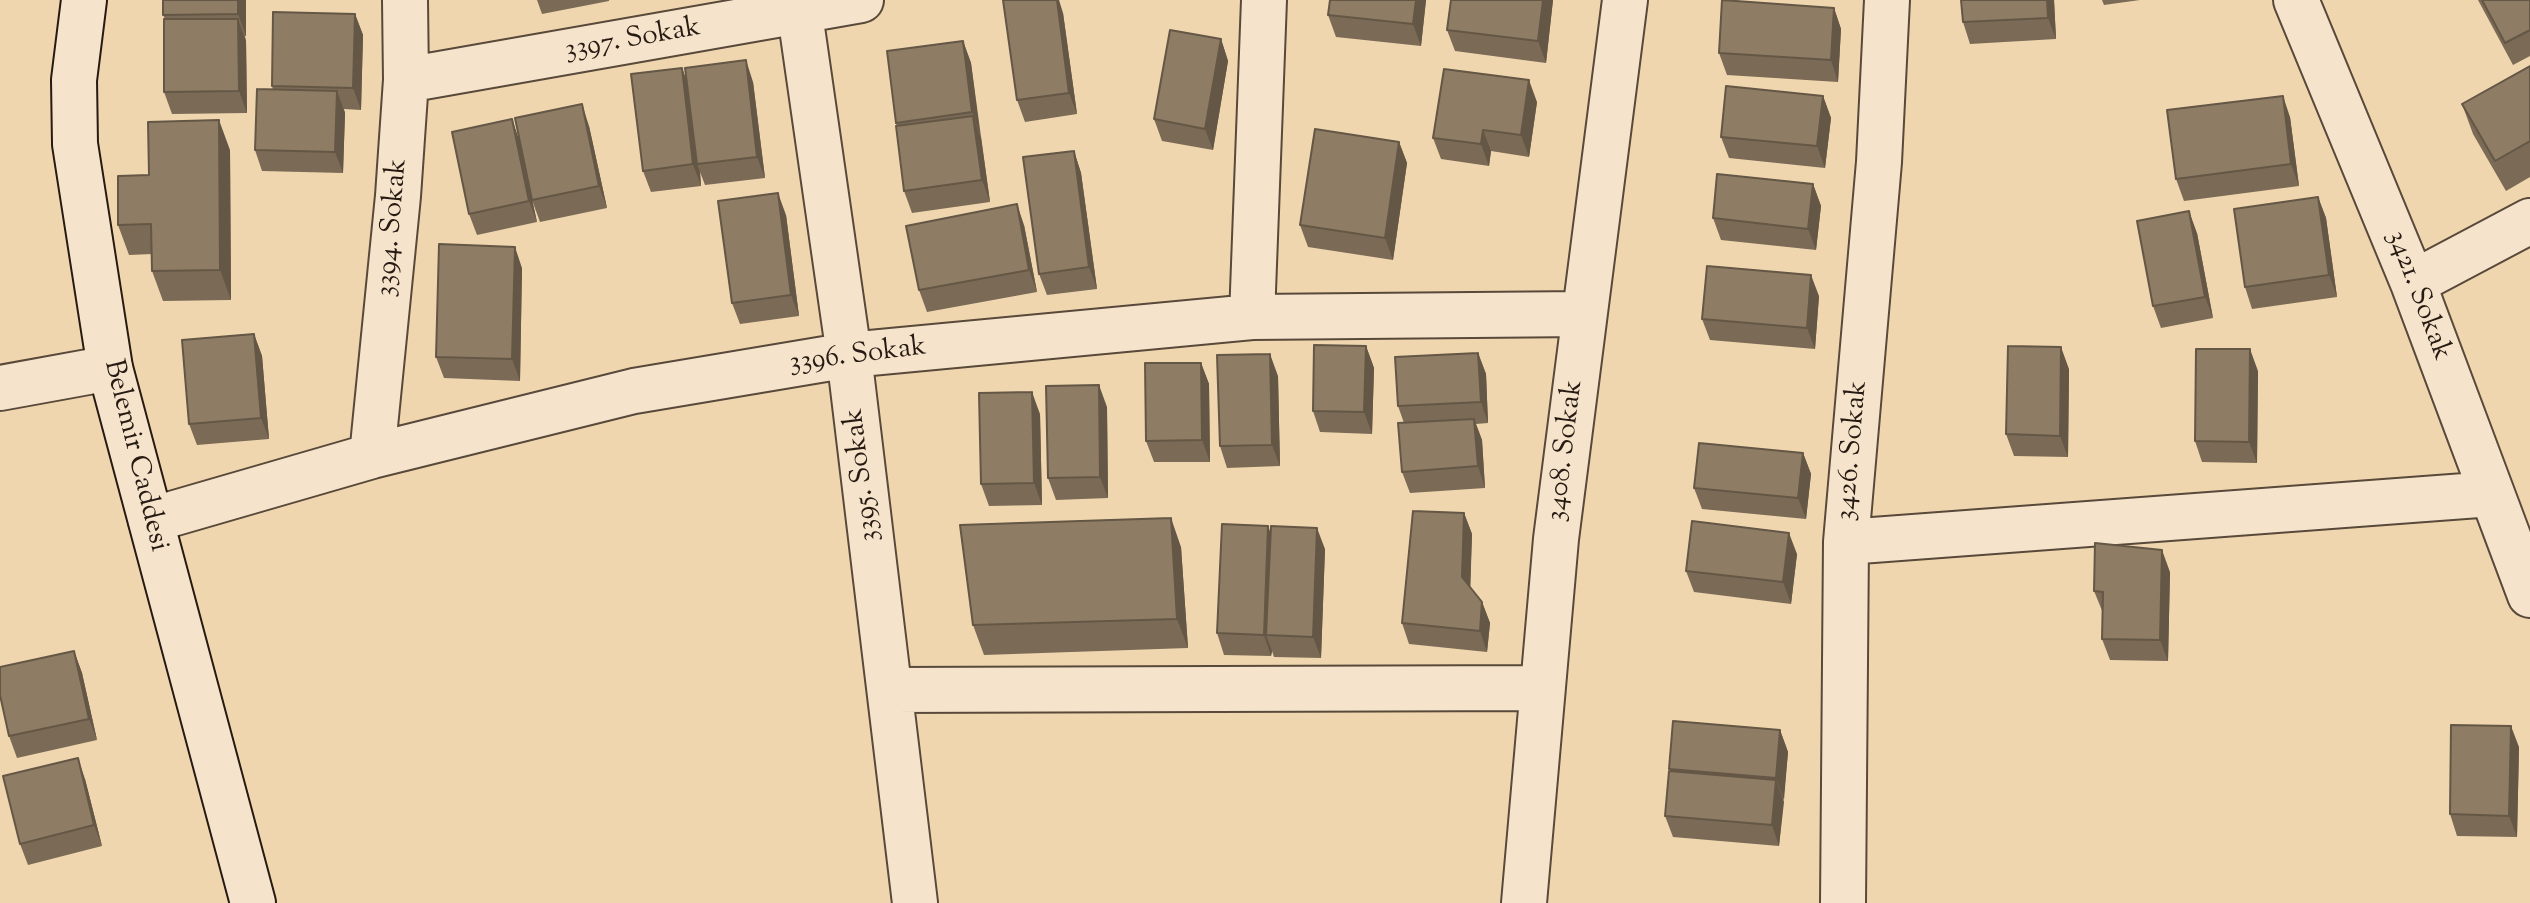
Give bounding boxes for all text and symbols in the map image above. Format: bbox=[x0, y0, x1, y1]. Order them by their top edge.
street label: 3397. Sokak bbox=[563, 13, 703, 69]
street label: 3394. Sokak bbox=[371, 158, 417, 298]
street label: 3421. Sokak bbox=[2377, 226, 2457, 366]
street label: 3396. Sokak bbox=[788, 332, 928, 382]
street label: Belemir Caddesi bbox=[94, 357, 174, 555]
street label: 3408. Sokak bbox=[1542, 378, 1592, 524]
street label: 3426. Sokak bbox=[1831, 380, 1877, 522]
street label: 3395. Sokak bbox=[839, 406, 889, 544]

